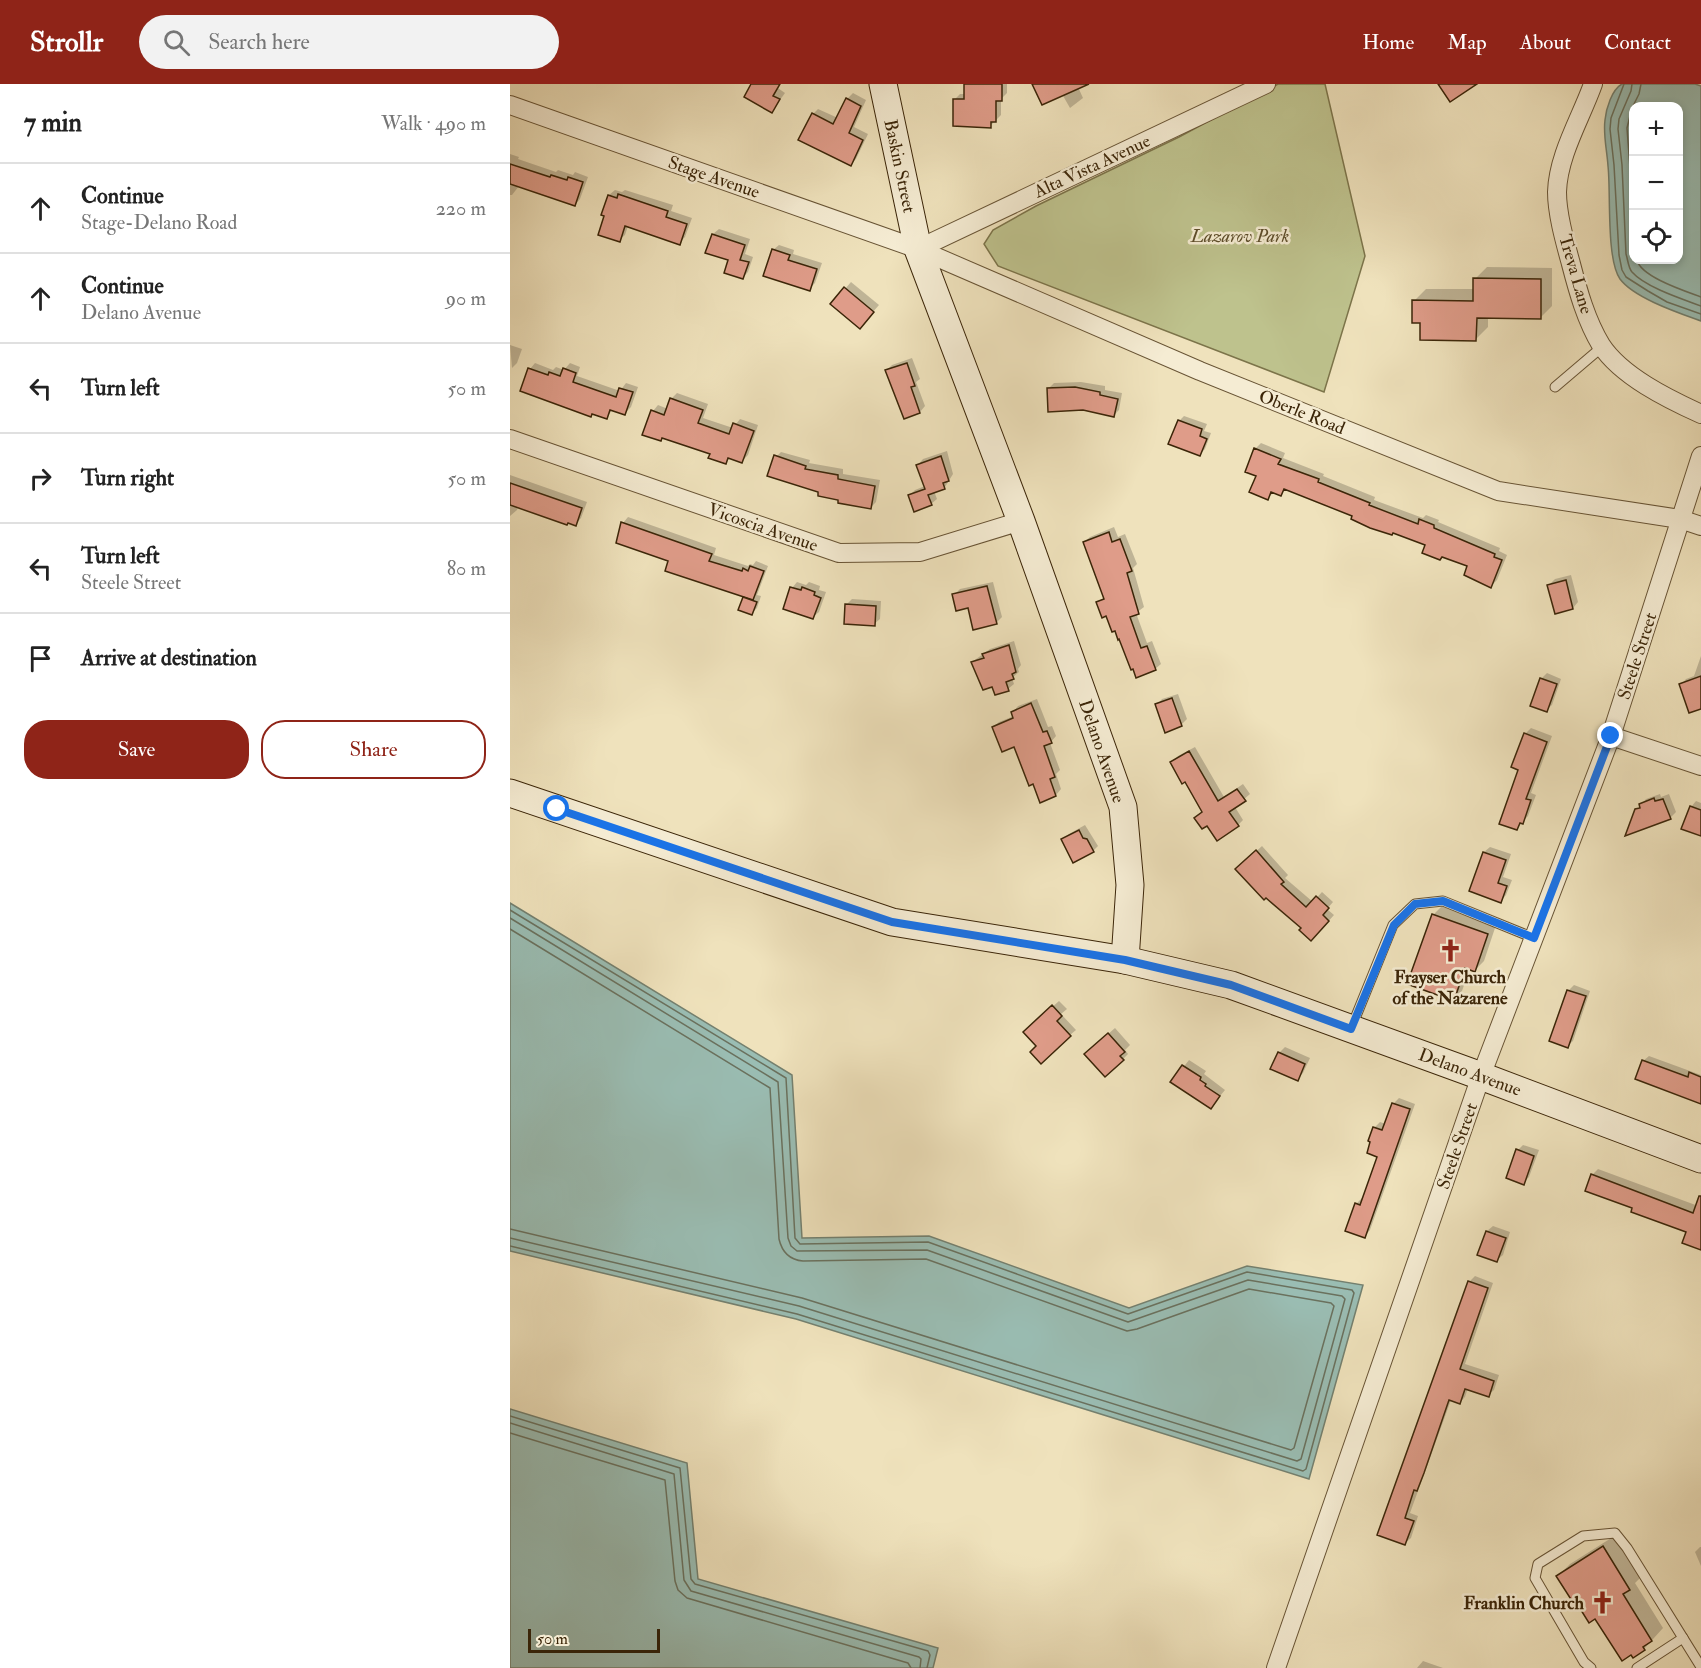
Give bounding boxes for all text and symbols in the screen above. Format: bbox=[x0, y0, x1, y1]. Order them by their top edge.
search box bbox=[139, 15, 559, 69]
text: Strollr bbox=[30, 25, 103, 60]
icon: search bbox=[160, 26, 193, 59]
text: Search here bbox=[208, 28, 310, 56]
text: Home bbox=[1362, 29, 1414, 56]
text: Map bbox=[1447, 29, 1487, 56]
text: About bbox=[1520, 29, 1571, 56]
text: Contact bbox=[1604, 29, 1671, 56]
map controls bbox=[1629, 102, 1683, 264]
button: + bbox=[1629, 102, 1683, 156]
text: 7 min bbox=[24, 107, 82, 139]
text: Walk · 490 m bbox=[381, 111, 486, 136]
street label: Baskin Street bbox=[878, 117, 921, 215]
street label: Alta Vista Avenue bbox=[1029, 129, 1154, 204]
street label: Stage Avenue bbox=[665, 151, 763, 204]
button: − bbox=[1629, 156, 1683, 210]
text: Continue bbox=[81, 182, 164, 210]
icon: ahead bbox=[24, 192, 57, 225]
text: 220 m bbox=[436, 196, 486, 221]
text: Stage-Delano Road bbox=[81, 210, 237, 235]
button: locate bbox=[1629, 210, 1683, 264]
park label: Lazarov Park bbox=[1190, 225, 1289, 248]
street label: Treva Lane bbox=[1553, 232, 1598, 317]
text: Continue bbox=[81, 272, 164, 300]
icon: ahead bbox=[24, 282, 57, 315]
text: 90 m bbox=[446, 286, 486, 311]
text: Delano Avenue bbox=[81, 300, 201, 325]
icon: left bbox=[24, 372, 57, 405]
text: Turn left bbox=[81, 374, 160, 402]
text: 50 m bbox=[447, 376, 486, 401]
street label: Oberle Road bbox=[1255, 385, 1348, 440]
icon: right bbox=[24, 462, 57, 495]
text: Turn right bbox=[81, 464, 174, 492]
text: 50 m bbox=[447, 466, 486, 491]
street label: Vicoscia Avenue bbox=[705, 498, 821, 557]
text: Turn left bbox=[81, 542, 160, 570]
icon: left bbox=[24, 552, 57, 585]
text: 80 m bbox=[447, 556, 486, 581]
text: Steele Street bbox=[81, 570, 181, 595]
street label: Steele Street bbox=[1613, 610, 1662, 703]
icon: arrive bbox=[24, 642, 57, 675]
text: Arrive at destination bbox=[81, 644, 257, 672]
street label: Delano Avenue bbox=[1073, 696, 1130, 806]
button: Save bbox=[24, 720, 249, 779]
button: Share bbox=[261, 720, 486, 779]
route end bbox=[1597, 722, 1623, 748]
route start bbox=[543, 795, 569, 821]
church icon: Frayser Church of the Nazarene bbox=[1437, 938, 1463, 964]
place label: Frayser Church of the Nazarene bbox=[1392, 966, 1508, 1010]
street label: Delano Avenue bbox=[1415, 1043, 1525, 1102]
street label: Steele Street bbox=[1432, 1100, 1483, 1193]
church icon: Franklin Church bbox=[1589, 1590, 1615, 1616]
place label: Franklin Church bbox=[1464, 1592, 1585, 1615]
scale bar bbox=[528, 1626, 660, 1654]
text: 50 m bbox=[537, 1629, 568, 1649]

